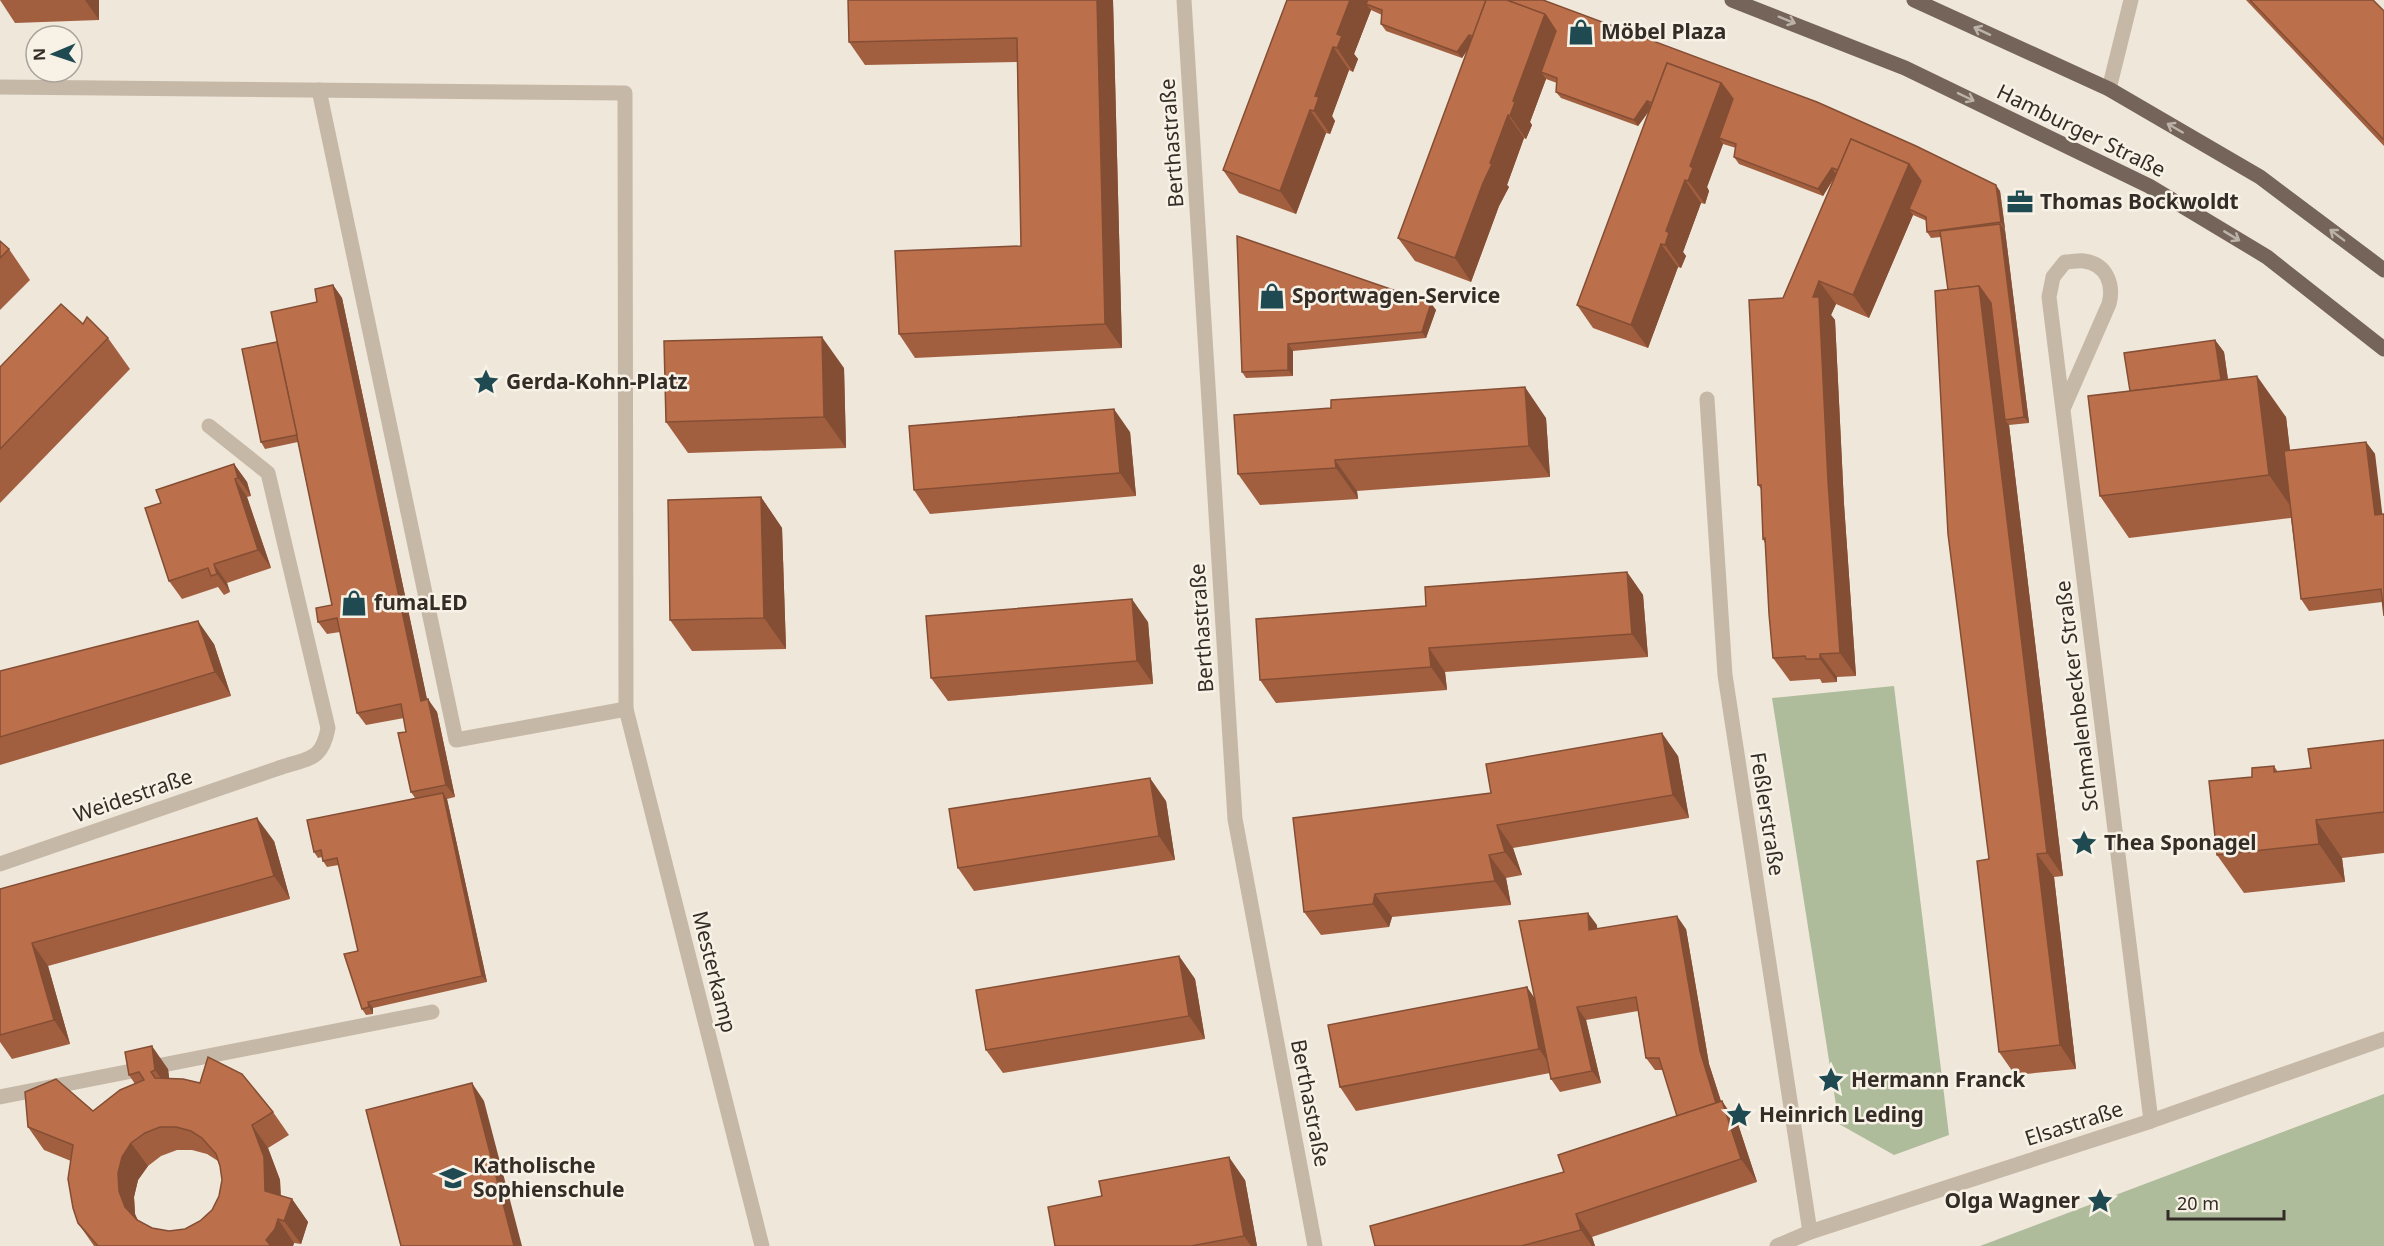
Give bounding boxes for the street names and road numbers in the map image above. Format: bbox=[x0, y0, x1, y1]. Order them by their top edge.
street label: Hamburger Straße bbox=[1992, 77, 2170, 183]
street label: Berthastraße bbox=[1153, 78, 1189, 209]
street label: Berthastraße bbox=[1183, 563, 1219, 694]
street label: Schmalenbecker Straße bbox=[2048, 579, 2104, 813]
street label: Feßlerstraße bbox=[1744, 750, 1792, 878]
street label: Weidestraße bbox=[70, 762, 196, 828]
street label: Mesterkamp bbox=[686, 908, 744, 1036]
street label: Berthastraße bbox=[1285, 1037, 1337, 1169]
street label: Elsastraße bbox=[2021, 1094, 2126, 1152]

